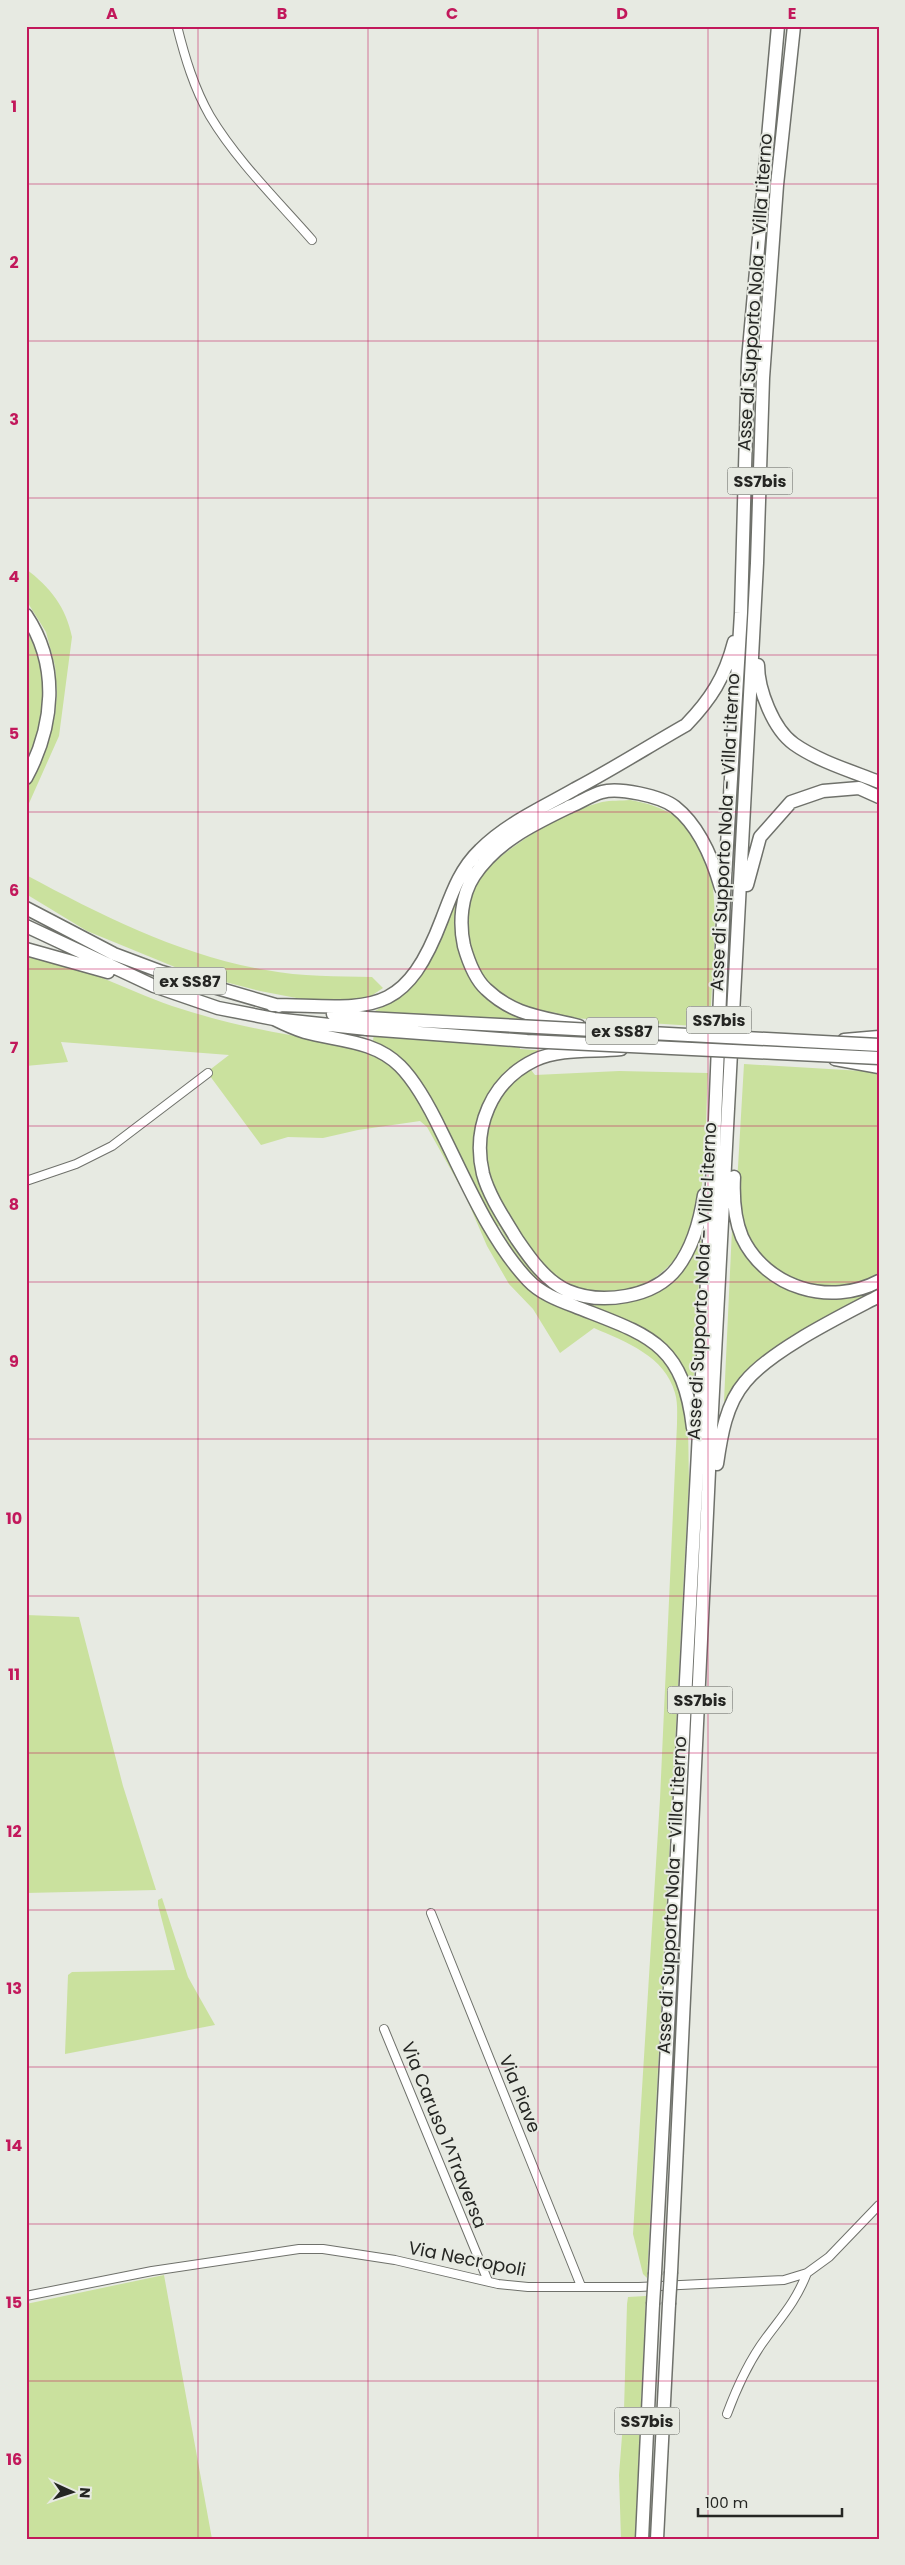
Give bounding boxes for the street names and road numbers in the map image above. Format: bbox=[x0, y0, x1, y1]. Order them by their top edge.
street label: Asse di Supporto Nola - Villa Literno bbox=[731, 132, 778, 452]
road number: SS7bis bbox=[728, 468, 792, 494]
street label: Asse di Supporto Nola - Villa Literno bbox=[704, 672, 745, 992]
road number: ex SS87 bbox=[154, 968, 226, 994]
road number: SS7bis bbox=[686, 1006, 752, 1034]
road number: ex SS87 bbox=[586, 1018, 658, 1044]
street label: Asse di Supporto Nola - Villa Literno bbox=[681, 1121, 722, 1441]
road number: SS7bis bbox=[668, 1686, 732, 1714]
street label: Asse di Supporto Nola - Villa Literno bbox=[651, 1735, 692, 2055]
street label: Via Caruso 1^Traversa bbox=[396, 2038, 493, 2232]
street label: Via Piave bbox=[494, 2051, 547, 2136]
street label: Via Necropoli bbox=[406, 2235, 528, 2282]
road number: SS7bis bbox=[614, 2408, 680, 2434]

